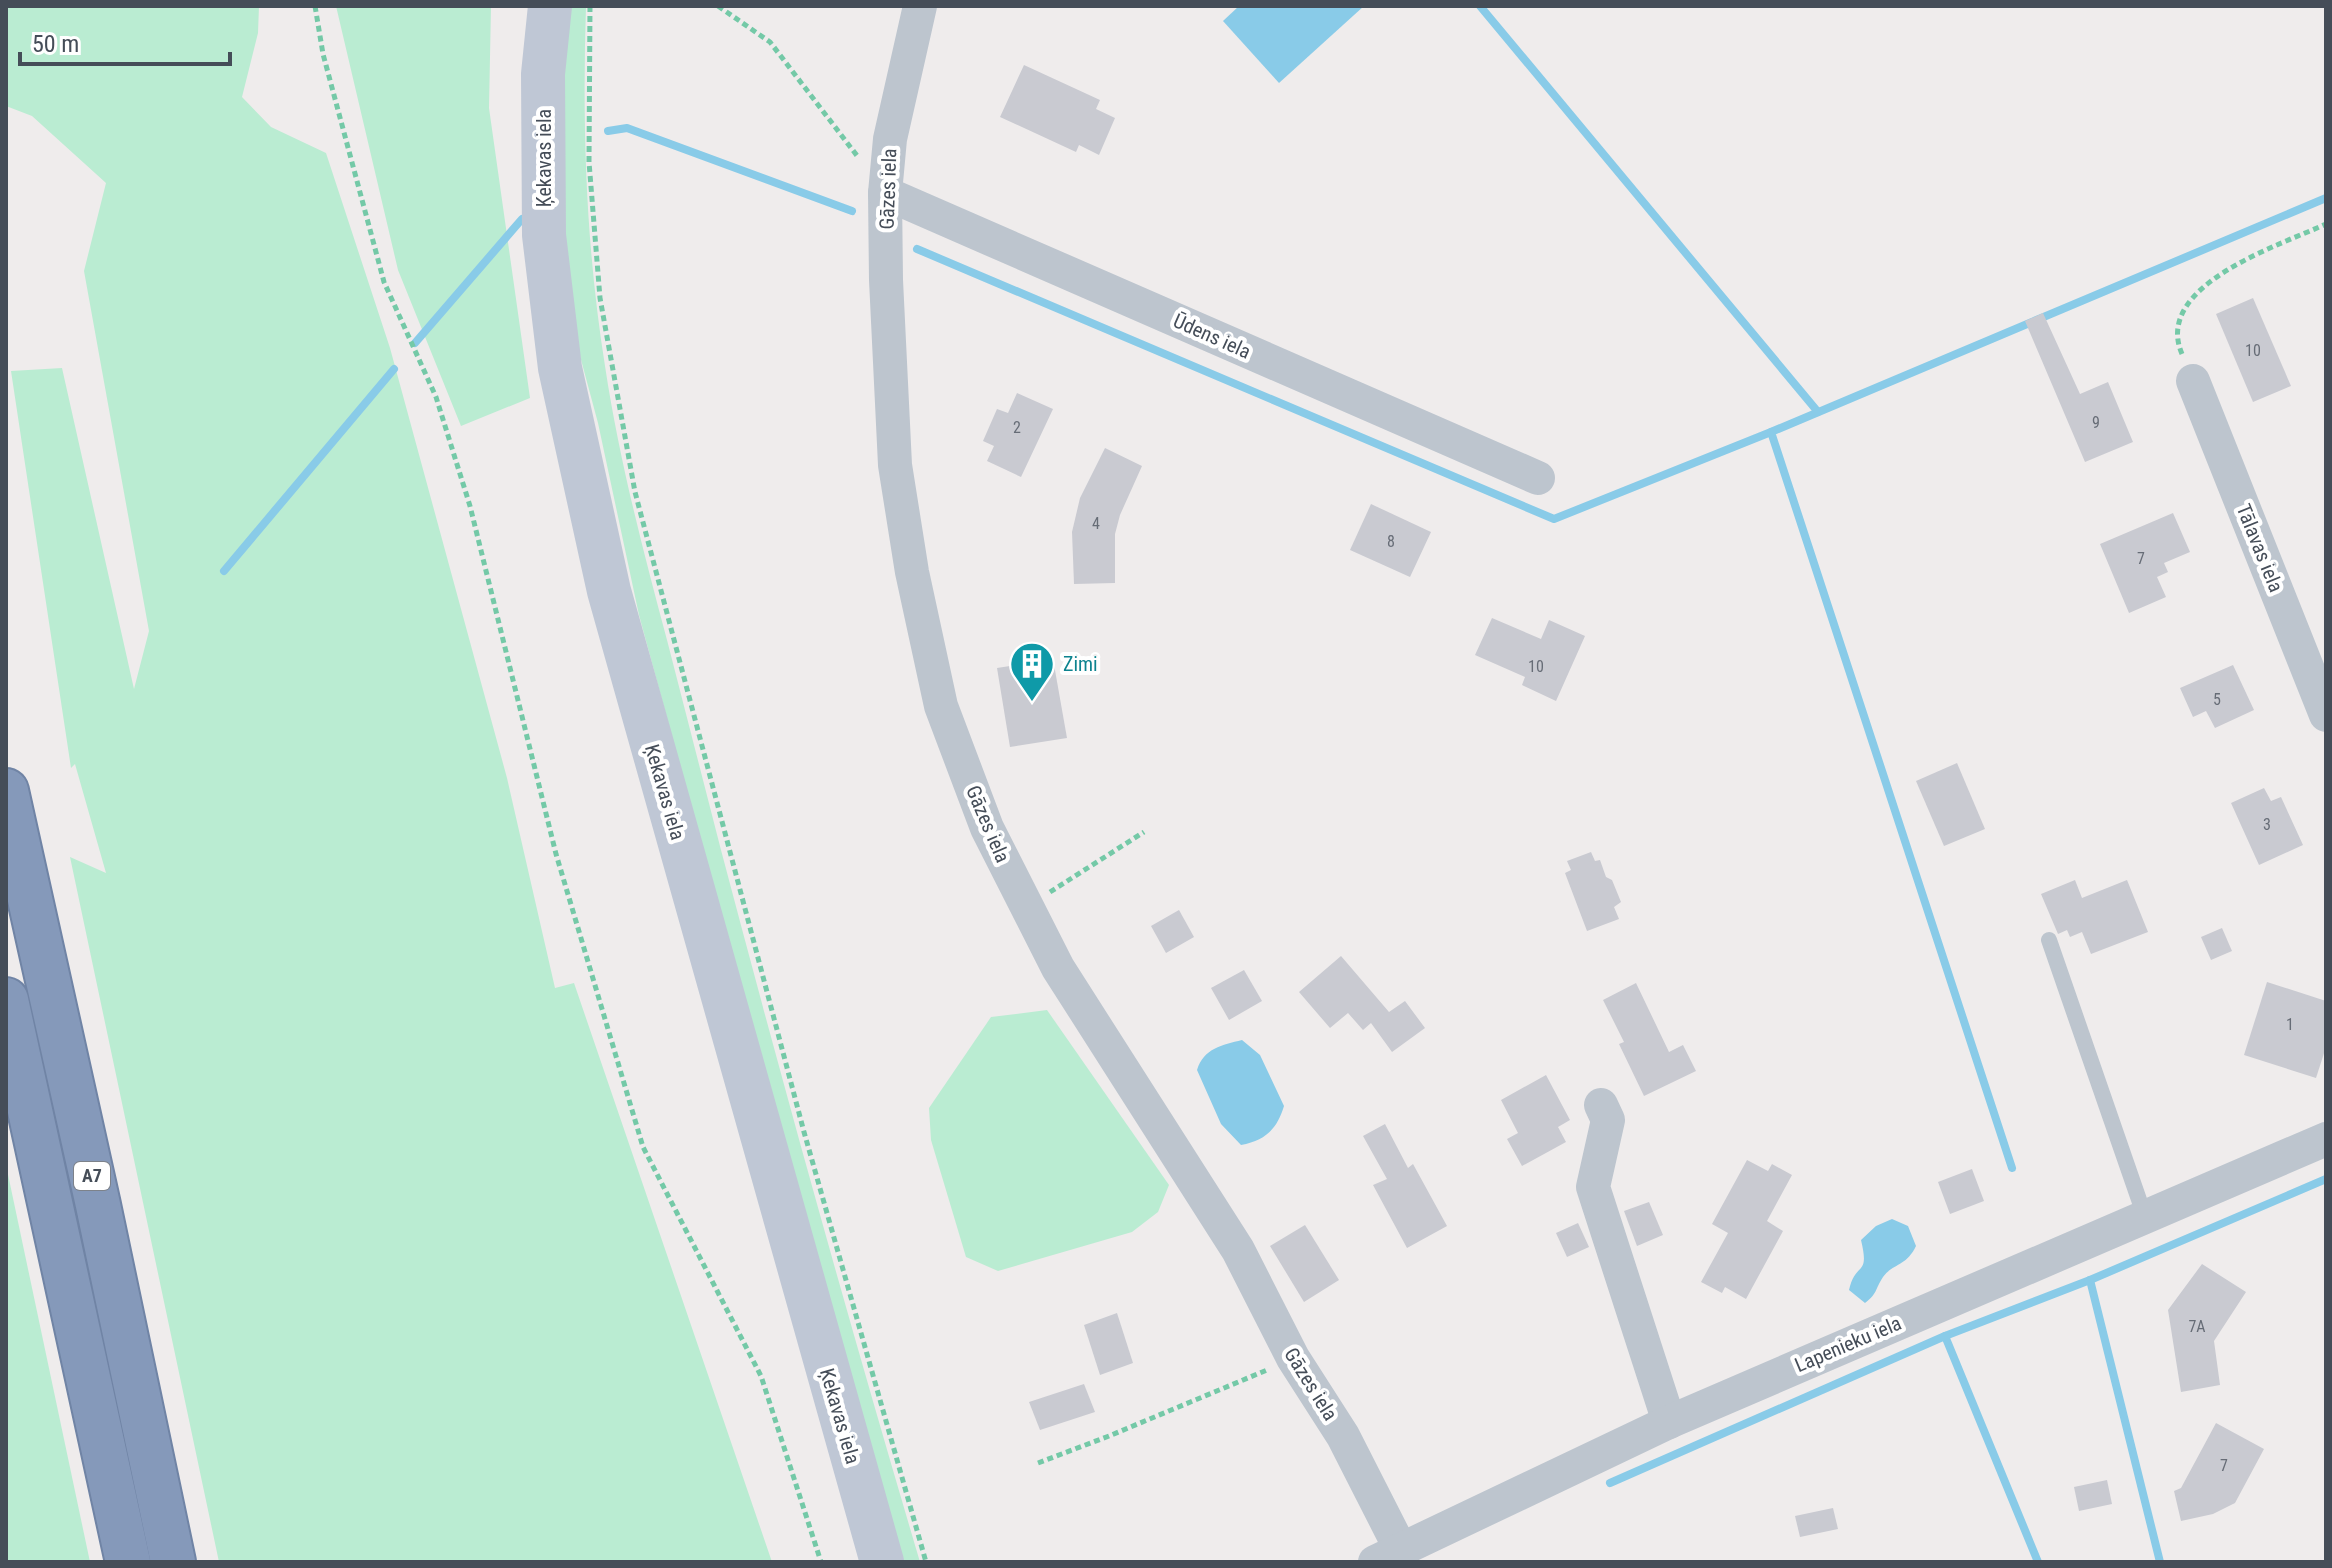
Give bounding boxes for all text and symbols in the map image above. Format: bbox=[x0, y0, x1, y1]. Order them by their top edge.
scale bar bbox=[20, 16, 230, 66]
text: 50 m bbox=[32, 30, 79, 58]
street label: Ķekavas iela bbox=[532, 109, 556, 207]
street label: Gāzes iela bbox=[875, 148, 901, 230]
street label: Ūdens iela bbox=[1170, 308, 1254, 364]
house number: 10 bbox=[2245, 341, 2261, 360]
house number: 9 bbox=[2092, 413, 2100, 432]
house number: 2 bbox=[1013, 418, 1021, 437]
street label: Tālavas iela bbox=[2232, 501, 2288, 595]
house number: 4 bbox=[1092, 514, 1100, 533]
house number: 8 bbox=[1387, 532, 1395, 551]
house number: 7 bbox=[2137, 549, 2145, 568]
building icon: Zimi bbox=[1008, 640, 1056, 703]
place label: Zimi bbox=[1063, 652, 1098, 676]
house number: 10 bbox=[1528, 657, 1544, 676]
house number: 5 bbox=[2213, 690, 2221, 709]
street label: Ķekavas iela bbox=[640, 741, 690, 843]
street label: Gāzes iela bbox=[961, 782, 1015, 866]
house number: 3 bbox=[2263, 815, 2271, 834]
house number: 1 bbox=[2286, 1015, 2294, 1034]
road number: A7 bbox=[74, 1162, 110, 1190]
street label: Lapenieku iela bbox=[1791, 1311, 1905, 1377]
house number: 7A bbox=[2188, 1317, 2206, 1336]
street label: Gāzes iela bbox=[1279, 1343, 1343, 1425]
street label: Ķekavas iela bbox=[815, 1365, 865, 1467]
house number: 7 bbox=[2220, 1456, 2228, 1475]

